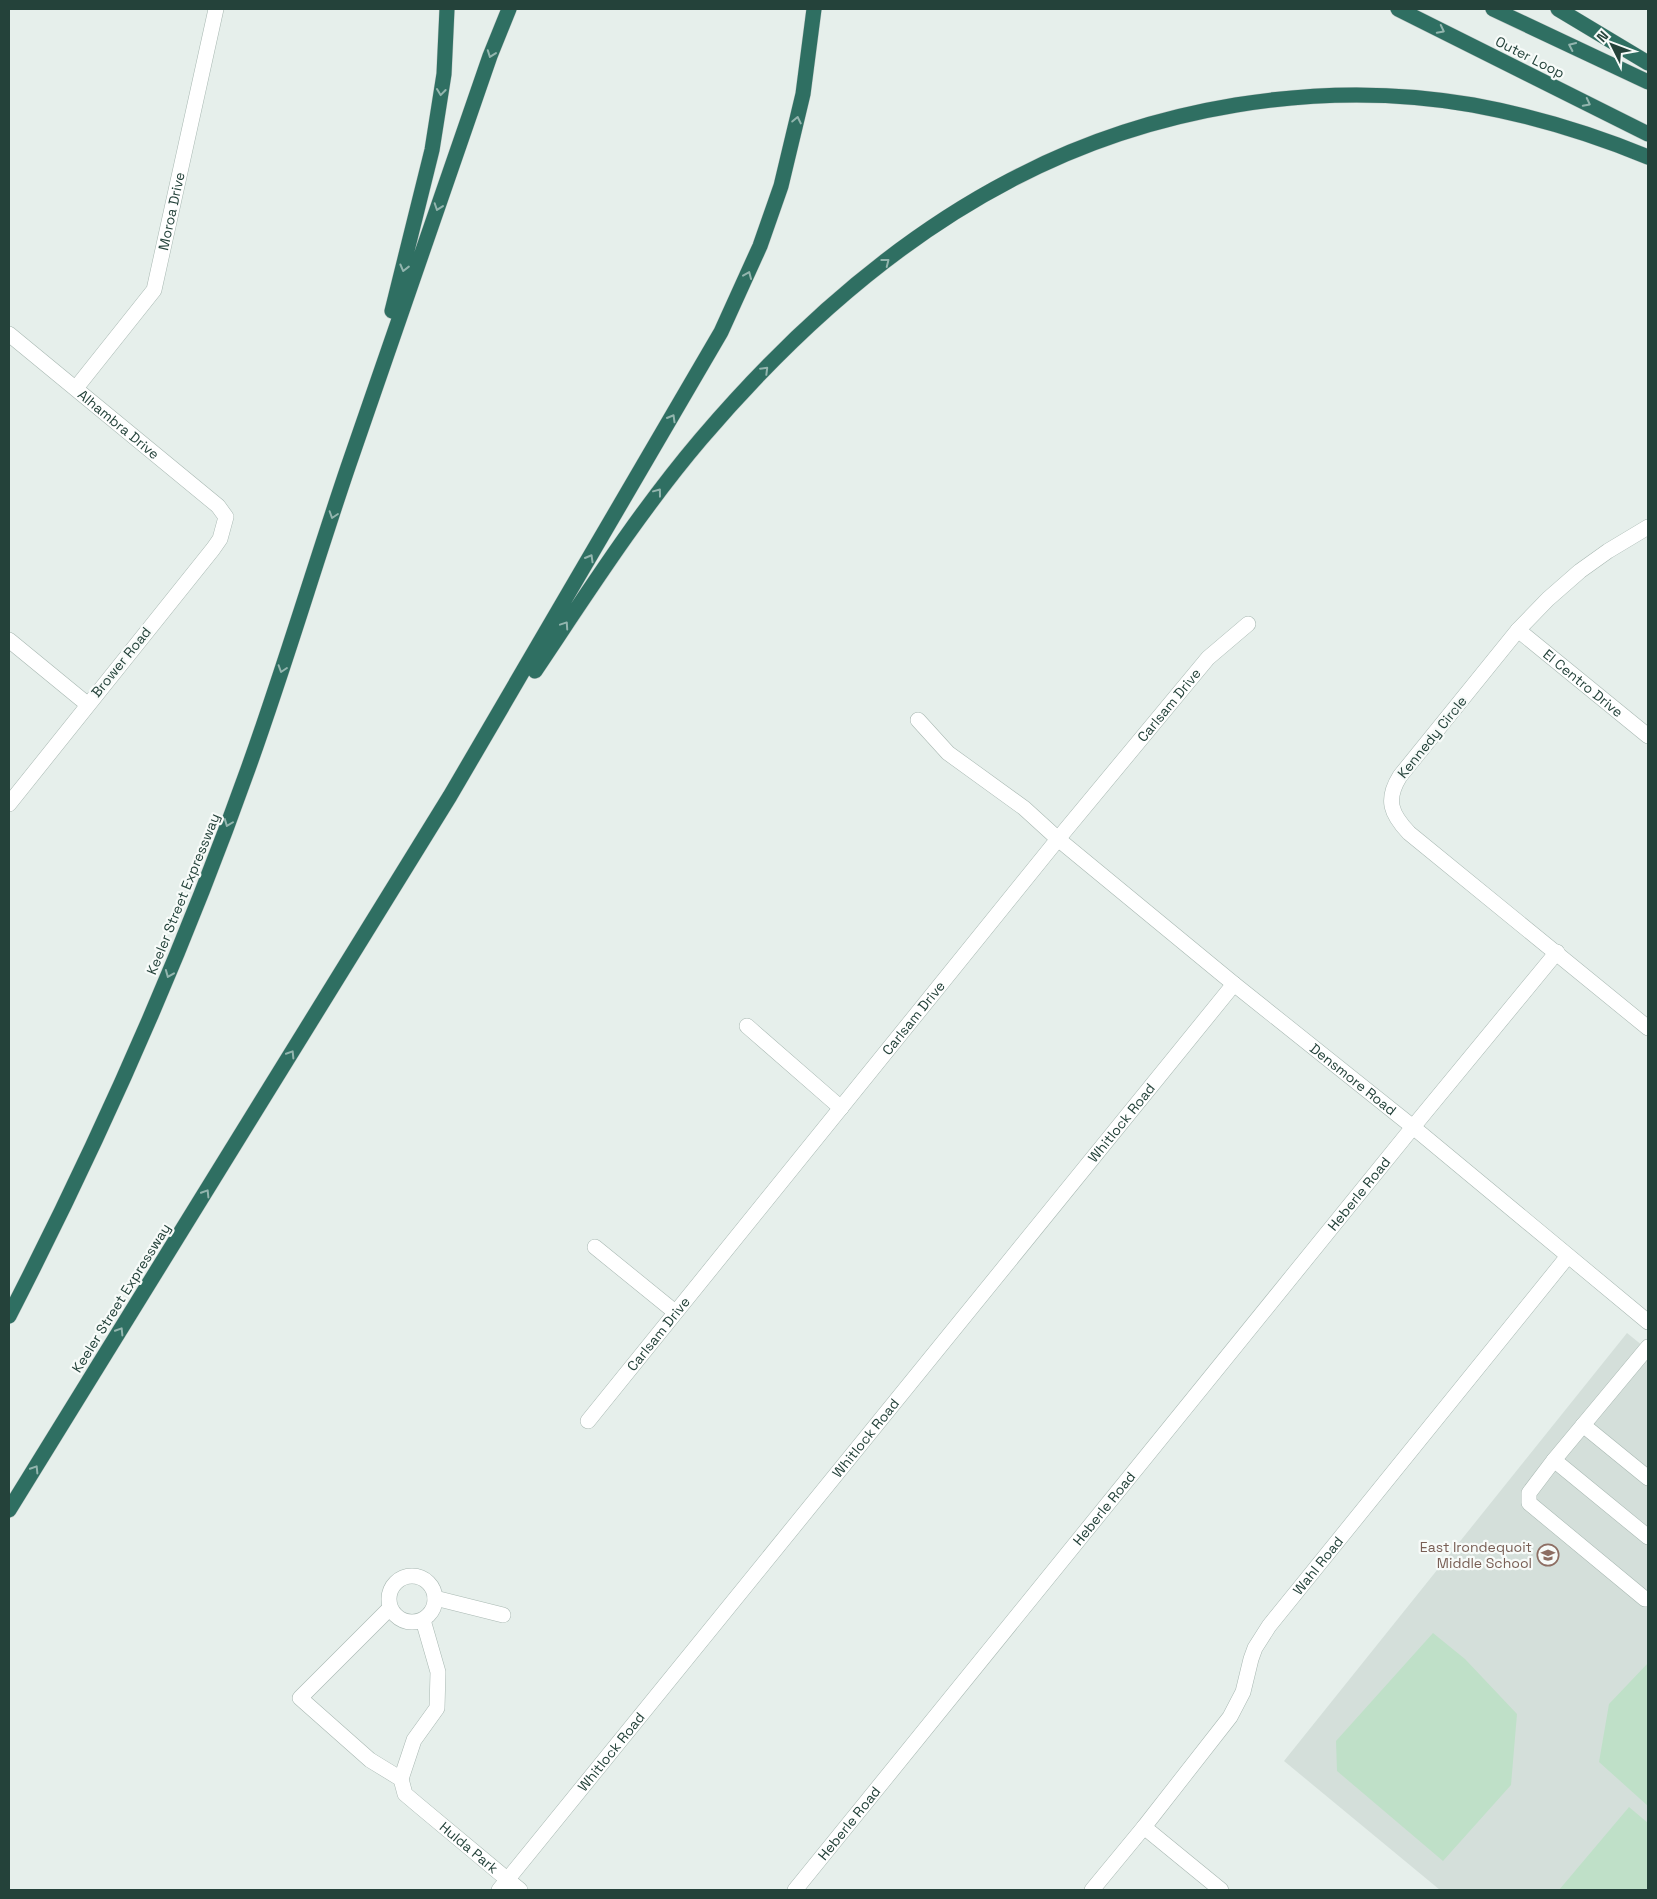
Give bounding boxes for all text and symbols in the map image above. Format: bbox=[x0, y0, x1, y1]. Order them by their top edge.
north arrow bbox=[1587, 20, 1637, 70]
one-way arrow bbox=[1436, 24, 1445, 35]
text: N bbox=[1593, 27, 1612, 46]
street label: Outer Loop bbox=[1492, 32, 1568, 82]
one-way arrow bbox=[1569, 42, 1578, 52]
one-way arrow bbox=[487, 49, 497, 58]
one-way arrow bbox=[436, 89, 447, 97]
one-way arrow bbox=[1581, 97, 1590, 107]
one-way arrow bbox=[791, 116, 802, 124]
street label: Moroa Drive bbox=[154, 170, 189, 252]
one-way arrow bbox=[434, 203, 444, 211]
one-way arrow bbox=[880, 259, 889, 267]
one-way arrow bbox=[399, 264, 409, 272]
one-way arrow bbox=[742, 271, 752, 279]
one-way arrow bbox=[759, 366, 768, 375]
street label: Alhambra Drive bbox=[74, 385, 163, 463]
one-way arrow bbox=[666, 415, 676, 424]
one-way arrow bbox=[652, 488, 661, 498]
one-way arrow bbox=[328, 510, 338, 519]
one-way arrow bbox=[583, 555, 593, 564]
one-way arrow bbox=[559, 622, 568, 631]
street label: Brower Road bbox=[87, 623, 155, 701]
street label: El Centro Drive bbox=[1539, 645, 1627, 721]
one-way arrow bbox=[278, 665, 288, 673]
street label: Carlsam Drive bbox=[1133, 665, 1205, 746]
street label: Kennedy Circle bbox=[1393, 692, 1471, 782]
street label: Keeler Street Expressway bbox=[142, 811, 224, 977]
one-way arrow bbox=[224, 818, 235, 827]
one-way arrow bbox=[164, 969, 175, 978]
street label: Carlsam Drive bbox=[878, 977, 949, 1059]
street label: Densmore Road bbox=[1306, 1039, 1400, 1119]
one-way arrow bbox=[284, 1051, 294, 1060]
street label: Whitlock Road bbox=[1084, 1079, 1159, 1166]
street label: Heberle Road bbox=[1324, 1153, 1394, 1234]
one-way arrow bbox=[199, 1189, 209, 1198]
street label: Keeler Street Expressway bbox=[68, 1220, 174, 1376]
street label: Carlsam Drive bbox=[623, 1293, 694, 1375]
one-way arrow bbox=[114, 1327, 124, 1336]
street label: Whitlock Road bbox=[828, 1395, 903, 1481]
one-way arrow bbox=[28, 1465, 38, 1474]
street label: Heberle Road bbox=[1069, 1468, 1139, 1549]
street label: Wahl Road bbox=[1289, 1533, 1347, 1598]
place label: East Irondequoit Middle School bbox=[1420, 1538, 1532, 1572]
school or university icon: East Irondequoit Middle School bbox=[1536, 1543, 1560, 1567]
street label: Whitlock Road bbox=[574, 1709, 649, 1795]
street label: Heberle Road bbox=[814, 1783, 884, 1864]
street label: Hulda Park bbox=[436, 1818, 502, 1877]

